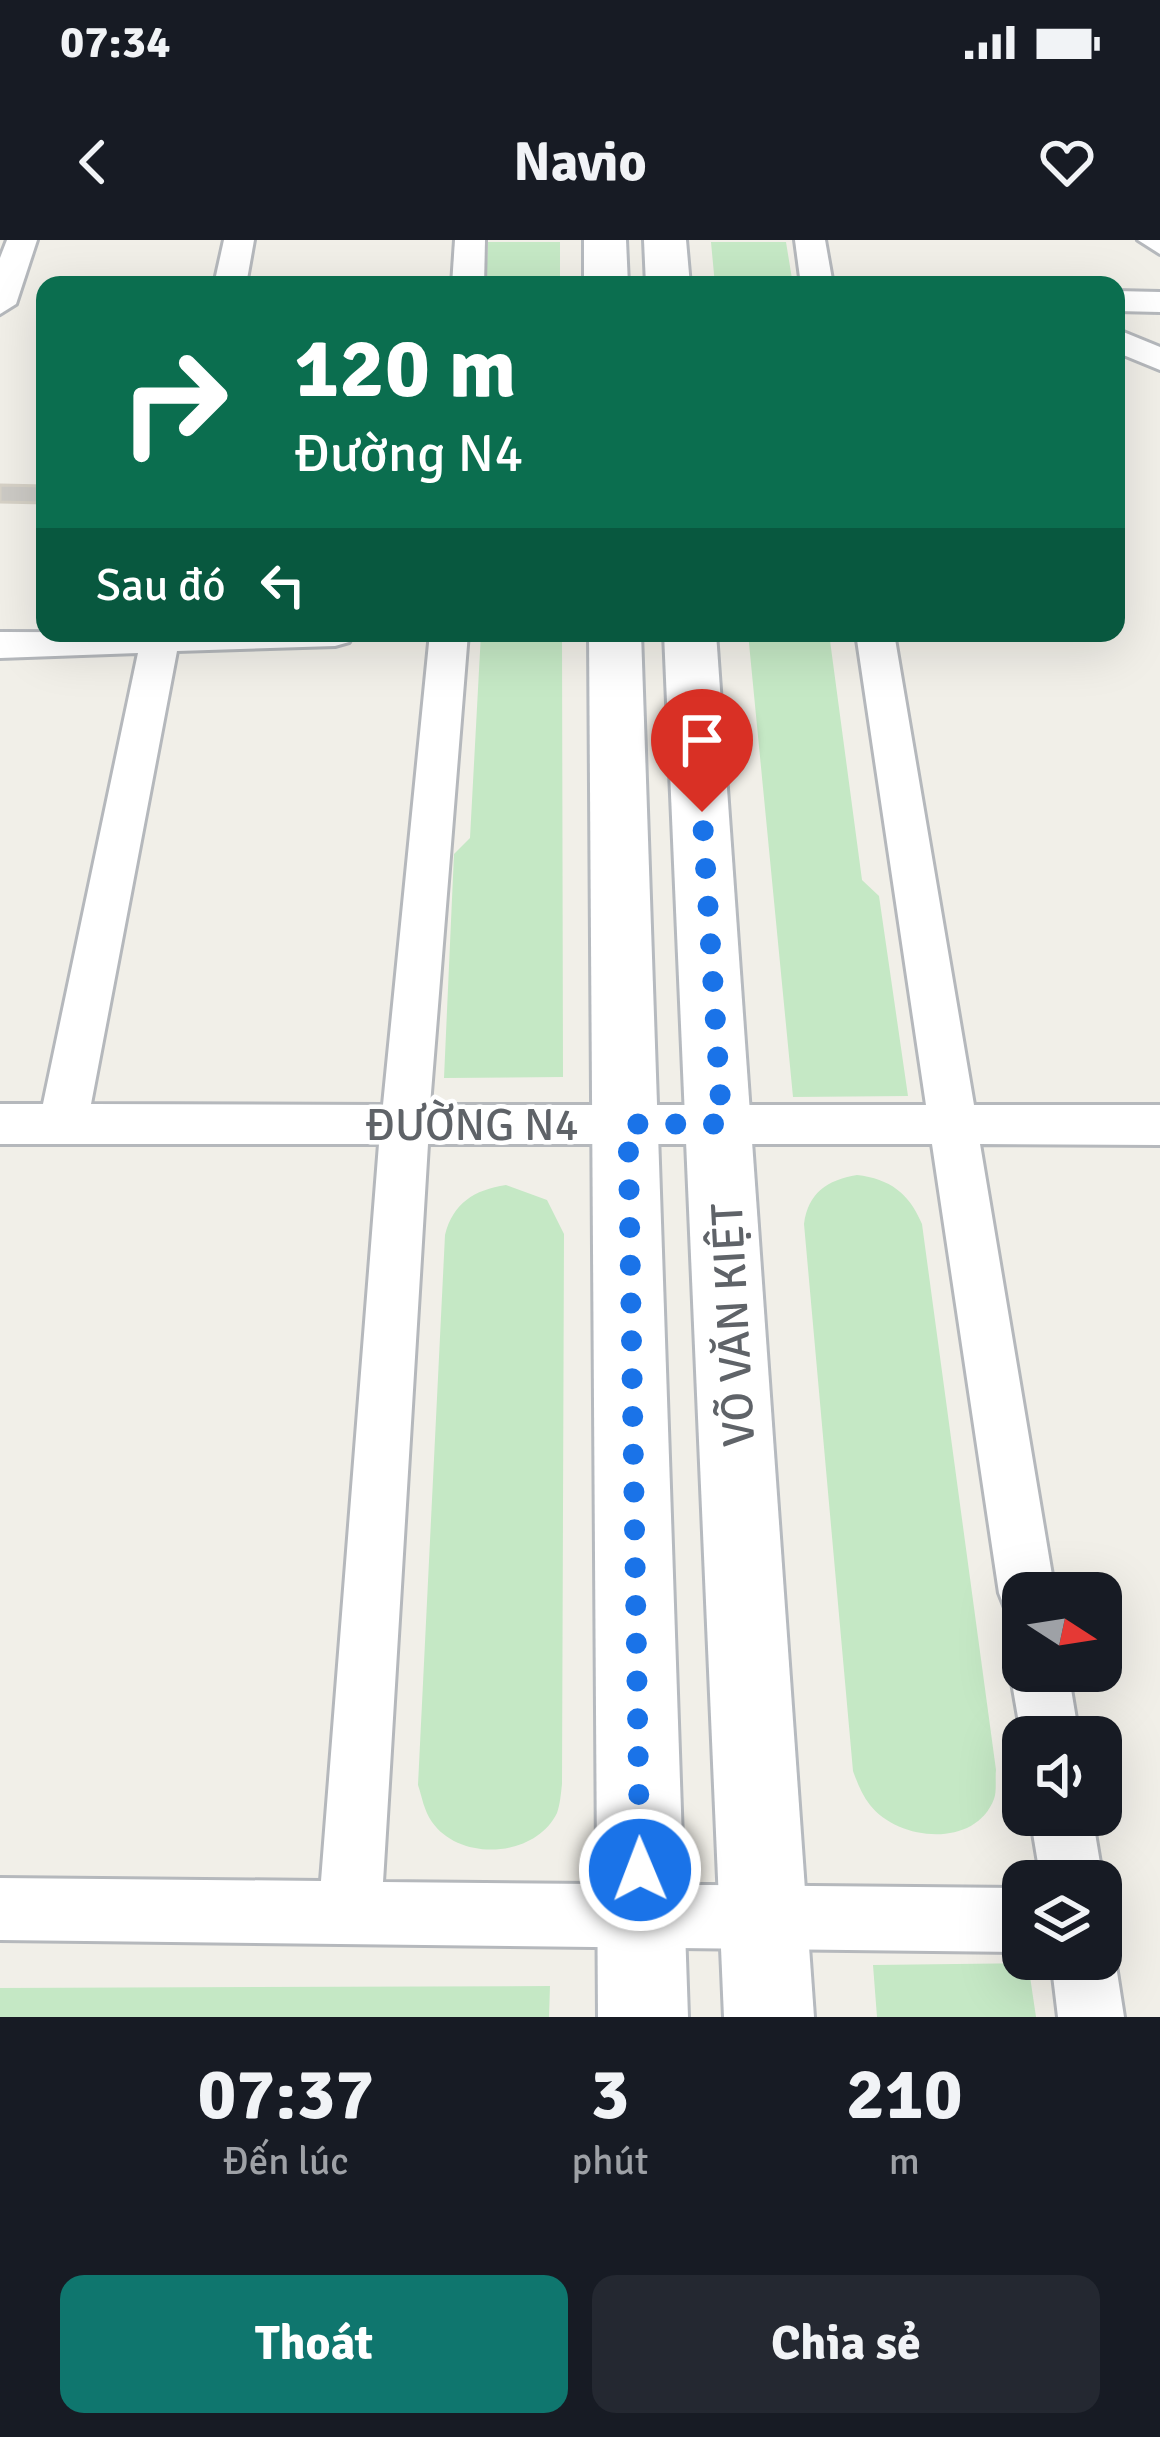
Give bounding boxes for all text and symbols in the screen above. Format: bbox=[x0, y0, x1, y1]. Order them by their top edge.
text: 07:34 bbox=[60, 15, 170, 70]
icon: back bbox=[60, 129, 126, 195]
text: Navio bbox=[513, 129, 647, 196]
icon: heart bbox=[1034, 129, 1100, 195]
text: 120 m bbox=[294, 317, 516, 421]
icon: right bbox=[96, 324, 252, 480]
text: Đường N4 bbox=[294, 420, 523, 487]
icon: left bbox=[250, 552, 316, 618]
text: Sau đó bbox=[96, 558, 226, 613]
pin bbox=[651, 689, 753, 812]
icon: arrive bbox=[669, 707, 735, 773]
street label: ĐƯỜNG N4 bbox=[365, 1098, 579, 1153]
street label: VÕ VĂN KIỆT bbox=[700, 1202, 767, 1448]
north arrow bbox=[1002, 1572, 1122, 1692]
map controls bbox=[1002, 1572, 1122, 1980]
button: sound bbox=[1002, 1716, 1122, 1836]
position arrow bbox=[577, 1807, 703, 1933]
button: layers bbox=[1002, 1860, 1122, 1980]
text: 07:37 bbox=[197, 2050, 374, 2139]
text: 3 bbox=[591, 2050, 629, 2139]
text: 210 bbox=[846, 2050, 963, 2139]
text: Đến lúc bbox=[223, 2137, 349, 2185]
text: phút bbox=[572, 2137, 648, 2185]
text: m bbox=[889, 2137, 920, 2185]
button: Thoát bbox=[60, 2275, 568, 2413]
button: Chia sẻ bbox=[592, 2275, 1100, 2413]

